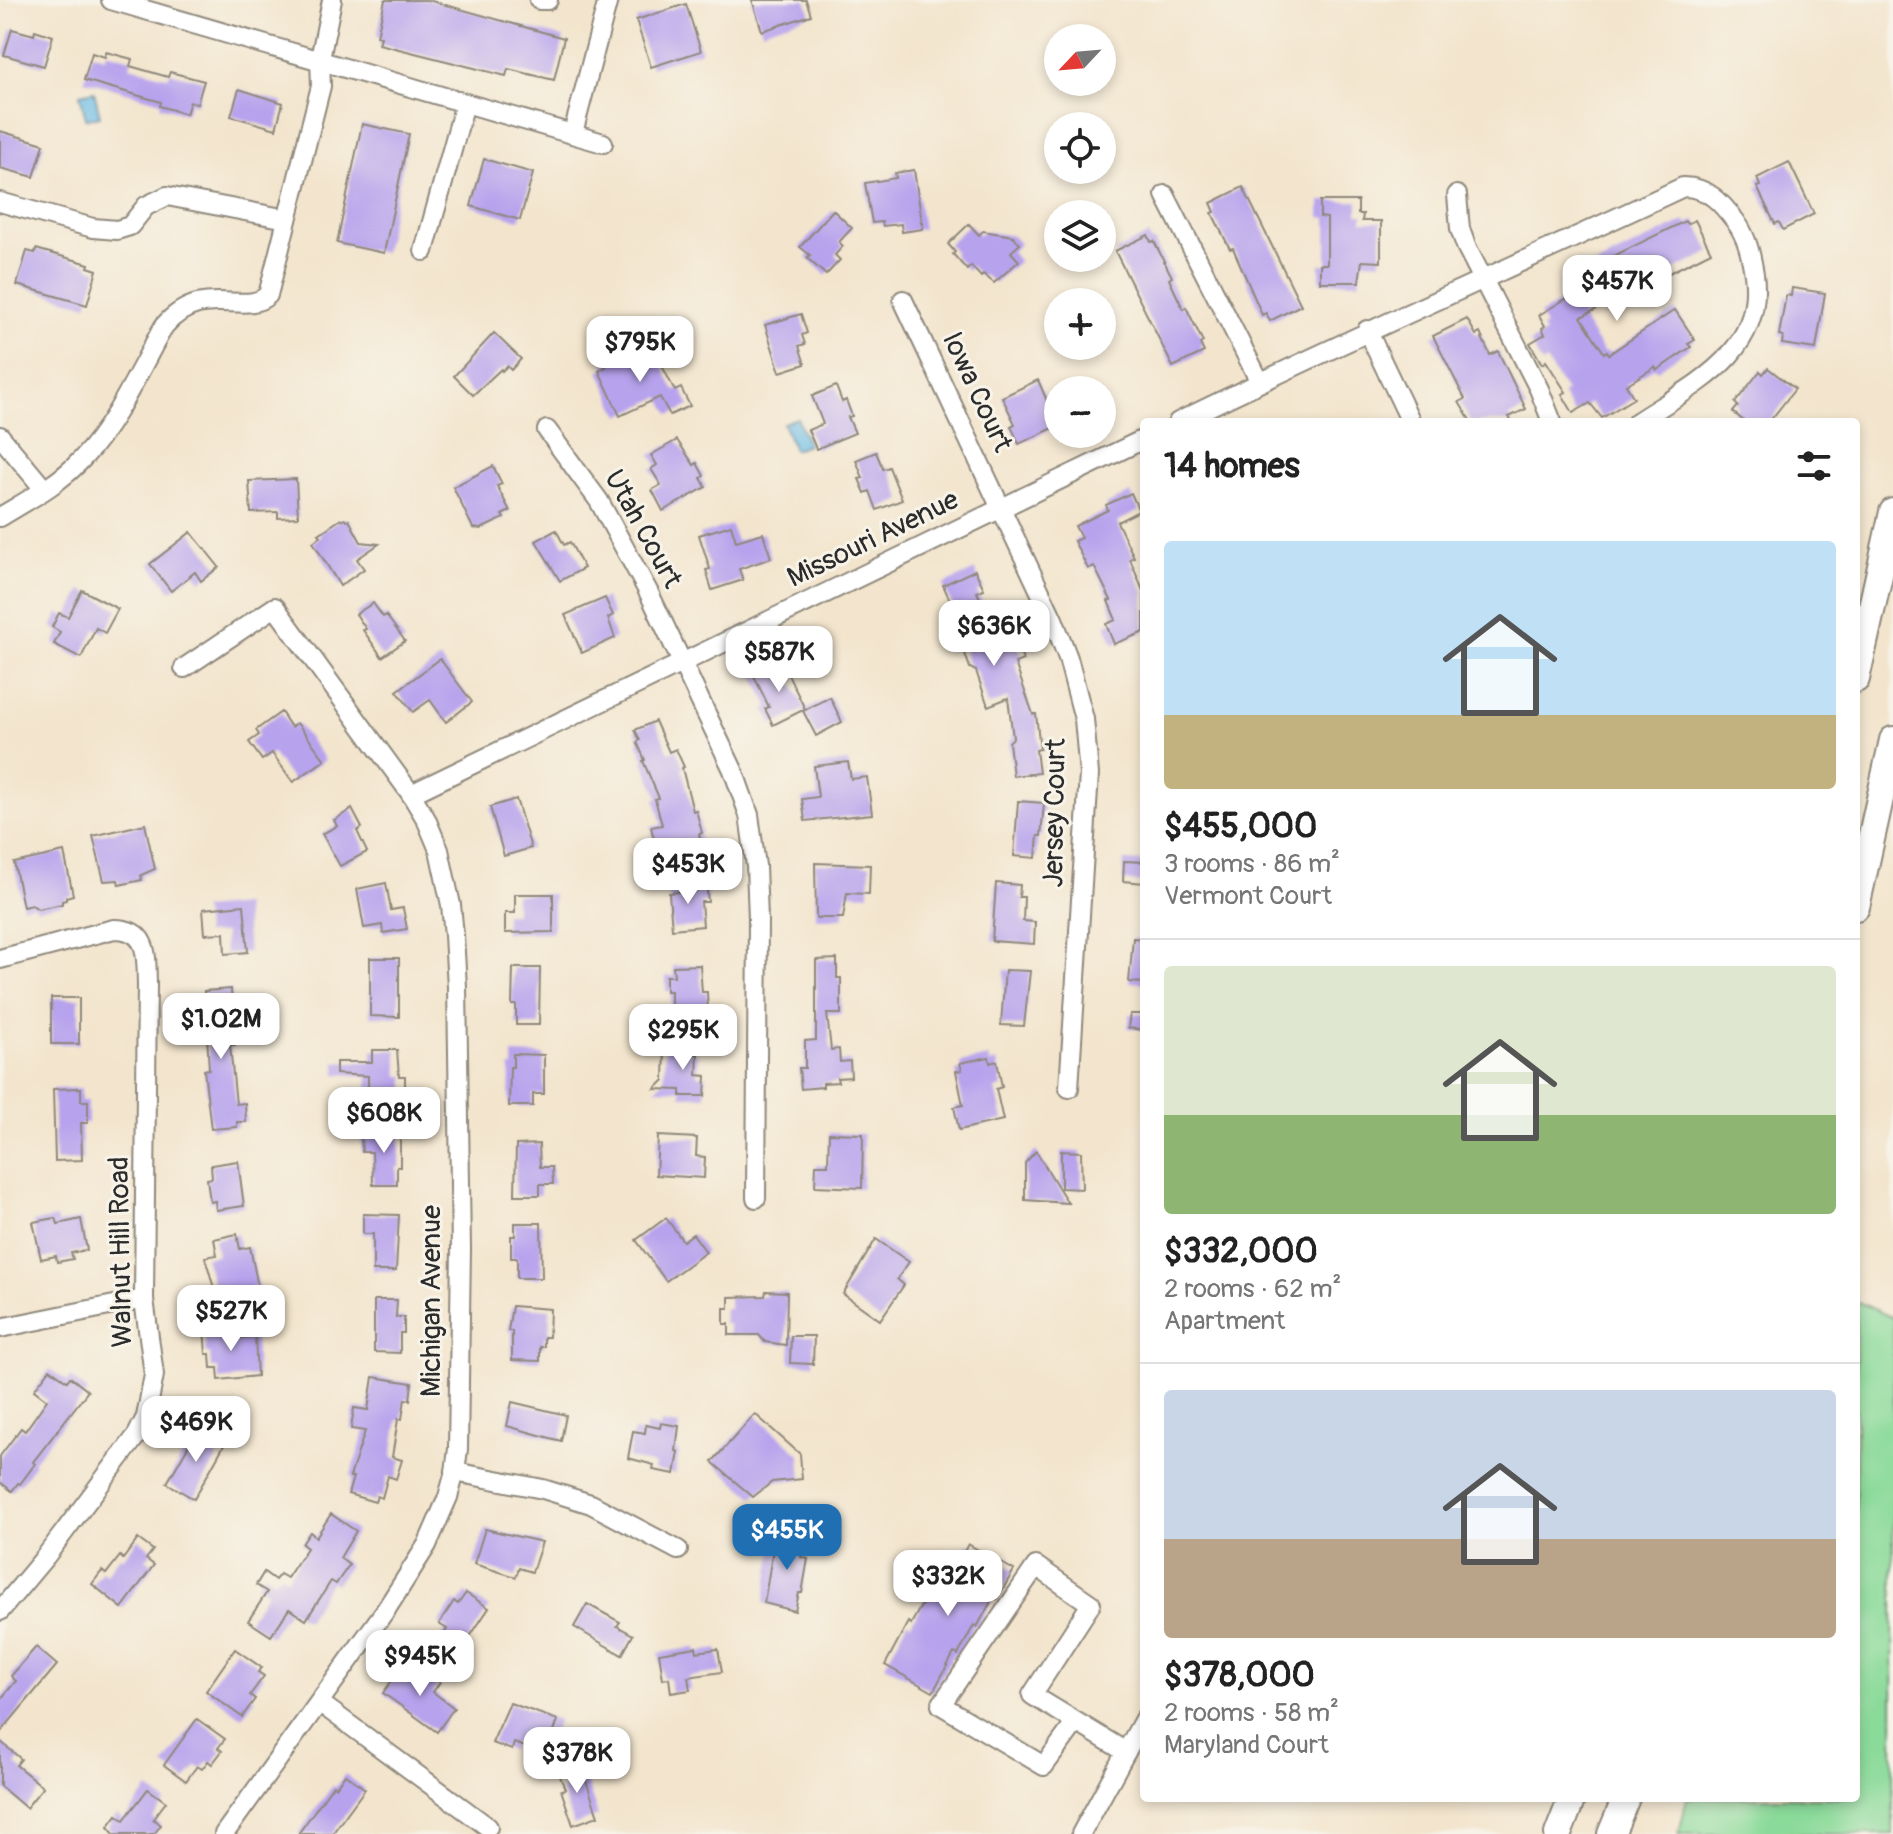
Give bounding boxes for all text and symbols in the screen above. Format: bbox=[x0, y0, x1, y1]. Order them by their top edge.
north arrow bbox=[1044, 24, 1116, 96]
map controls bbox=[1044, 24, 1116, 448]
button: locate bbox=[1044, 112, 1116, 184]
button: layers bbox=[1044, 200, 1116, 272]
pin: $457K bbox=[1561, 255, 1673, 323]
text: $457K bbox=[1581, 265, 1653, 297]
button: + bbox=[1044, 288, 1116, 360]
pin: $795K bbox=[584, 316, 696, 384]
text: $795K bbox=[604, 326, 676, 358]
street label: Iowa Court bbox=[934, 326, 1020, 458]
button: − bbox=[1044, 376, 1116, 448]
icon: filters bbox=[1792, 444, 1836, 488]
text: 14 homes bbox=[1164, 445, 1300, 488]
street label: Utah Court bbox=[596, 464, 690, 595]
street label: Missouri Avenue bbox=[782, 482, 965, 596]
icon: home bbox=[1428, 593, 1572, 737]
pin: $636K bbox=[938, 600, 1050, 668]
text: $636K bbox=[957, 610, 1031, 642]
pin: $587K bbox=[723, 626, 835, 694]
text: $587K bbox=[744, 636, 814, 668]
street label: Jersey Court bbox=[1036, 737, 1074, 888]
text: $455,000 bbox=[1164, 805, 1317, 848]
pin: $453K bbox=[632, 838, 744, 906]
text: $453K bbox=[651, 848, 725, 880]
text: 3 rooms · 86 m² bbox=[1164, 848, 1340, 880]
text: Vermont Court bbox=[1164, 880, 1332, 912]
pin: $1.02M bbox=[156, 993, 286, 1061]
text: $1.02M bbox=[181, 1003, 261, 1035]
pin: $295K bbox=[627, 1004, 739, 1072]
text: $295K bbox=[647, 1014, 719, 1046]
icon: home bbox=[1428, 1018, 1572, 1162]
pin: $608K bbox=[328, 1087, 440, 1155]
text: $608K bbox=[346, 1097, 422, 1129]
street label: Walnut Hill Road bbox=[102, 1156, 140, 1348]
street label: Michigan Avenue bbox=[414, 1205, 449, 1397]
text: $332,000 bbox=[1164, 1230, 1318, 1273]
text: 2 rooms · 62 m² bbox=[1164, 1273, 1341, 1305]
pin: $527K bbox=[175, 1285, 287, 1353]
text: $527K bbox=[195, 1295, 267, 1327]
text: Apartment bbox=[1164, 1305, 1285, 1337]
pin: $469K bbox=[140, 1396, 252, 1464]
text: $469K bbox=[159, 1406, 233, 1438]
icon: home bbox=[1428, 1442, 1572, 1586]
pin: $455K bbox=[731, 1504, 843, 1572]
text: $455K bbox=[750, 1514, 824, 1546]
pin: $332K bbox=[892, 1550, 1004, 1618]
text: $332K bbox=[911, 1560, 985, 1592]
pin: $945K bbox=[364, 1630, 476, 1698]
text: $945K bbox=[384, 1640, 456, 1672]
text: $378,000 bbox=[1164, 1654, 1315, 1697]
text: 2 rooms · 58 m² bbox=[1164, 1697, 1339, 1729]
pin: $378K bbox=[521, 1727, 633, 1795]
text: Maryland Court bbox=[1164, 1729, 1329, 1761]
text: $378K bbox=[541, 1737, 613, 1769]

